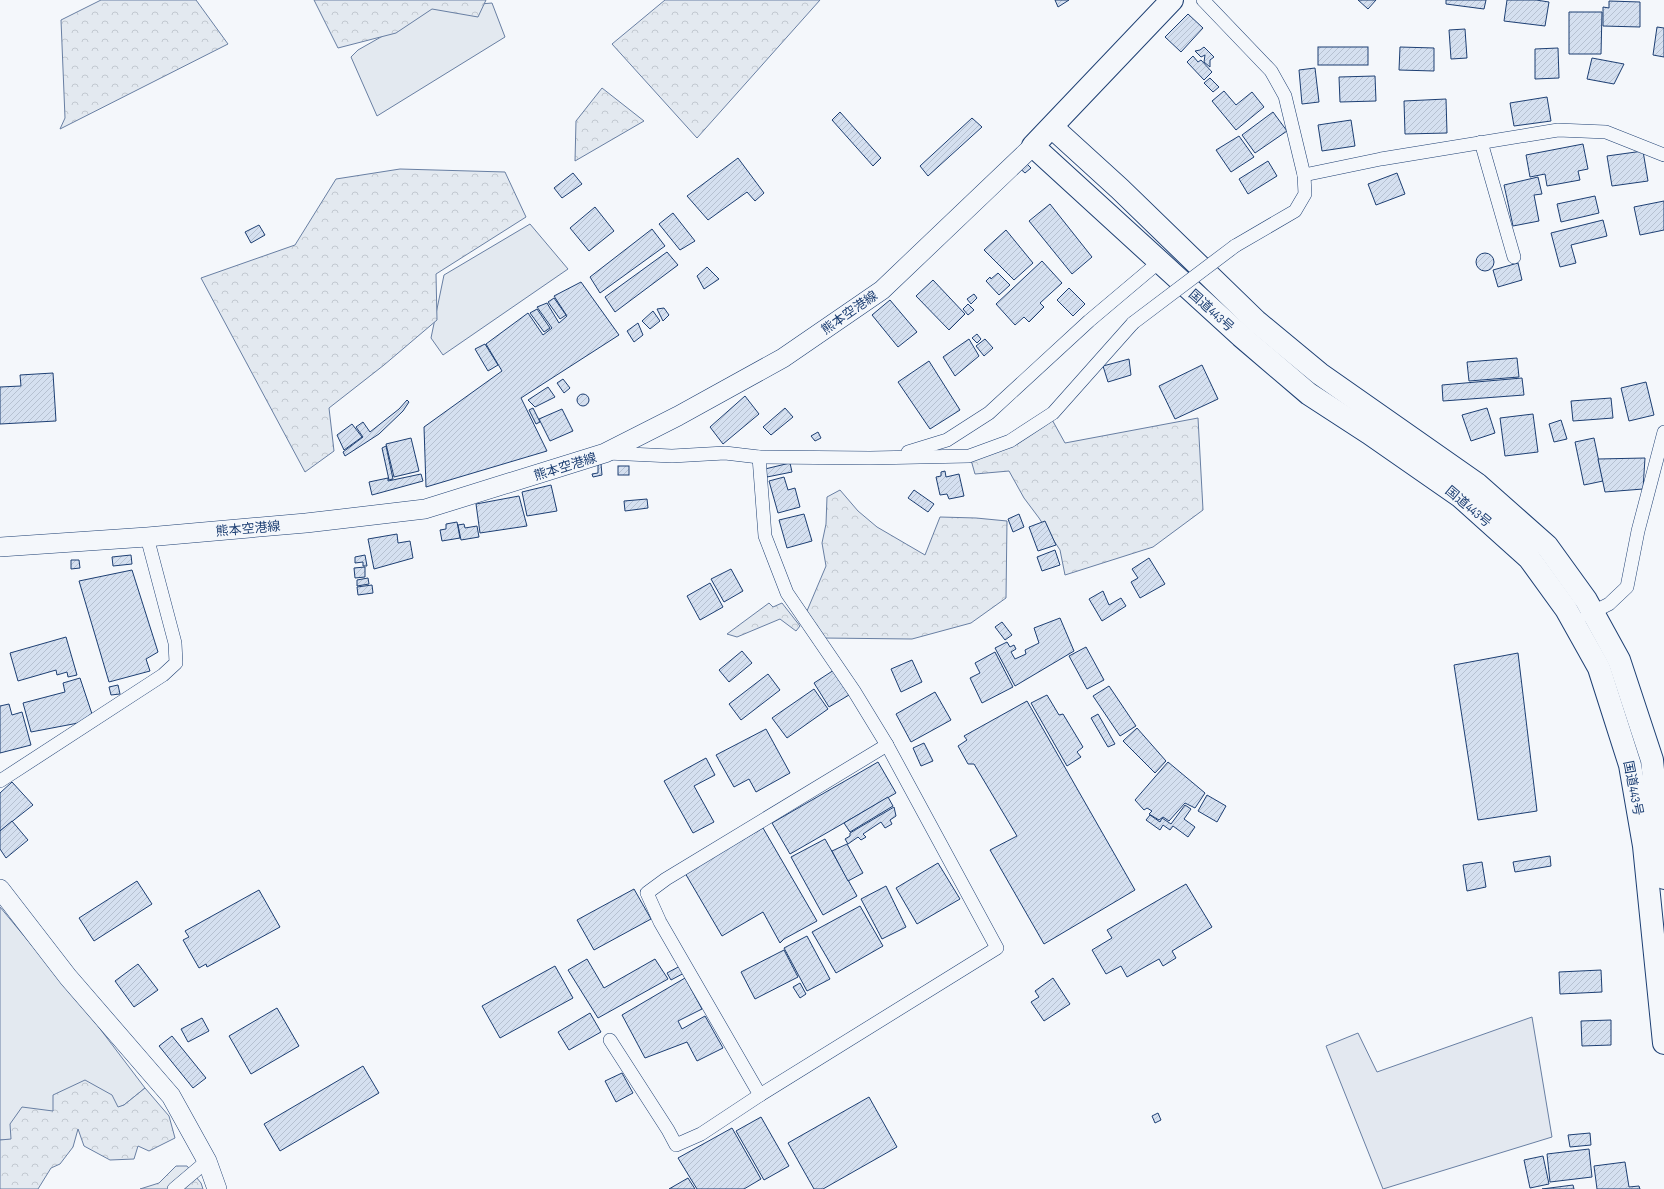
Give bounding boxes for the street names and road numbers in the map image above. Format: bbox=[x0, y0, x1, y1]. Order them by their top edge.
street label: 国道443号 bbox=[1185, 286, 1237, 335]
street label: 熊本空港線 bbox=[818, 288, 881, 338]
street label: 熊本空港線 bbox=[532, 450, 599, 484]
street label: 国道443号 bbox=[1442, 483, 1495, 531]
street label: 熊本空港線 bbox=[215, 518, 281, 540]
street label: 国道443号 bbox=[1620, 759, 1646, 817]

